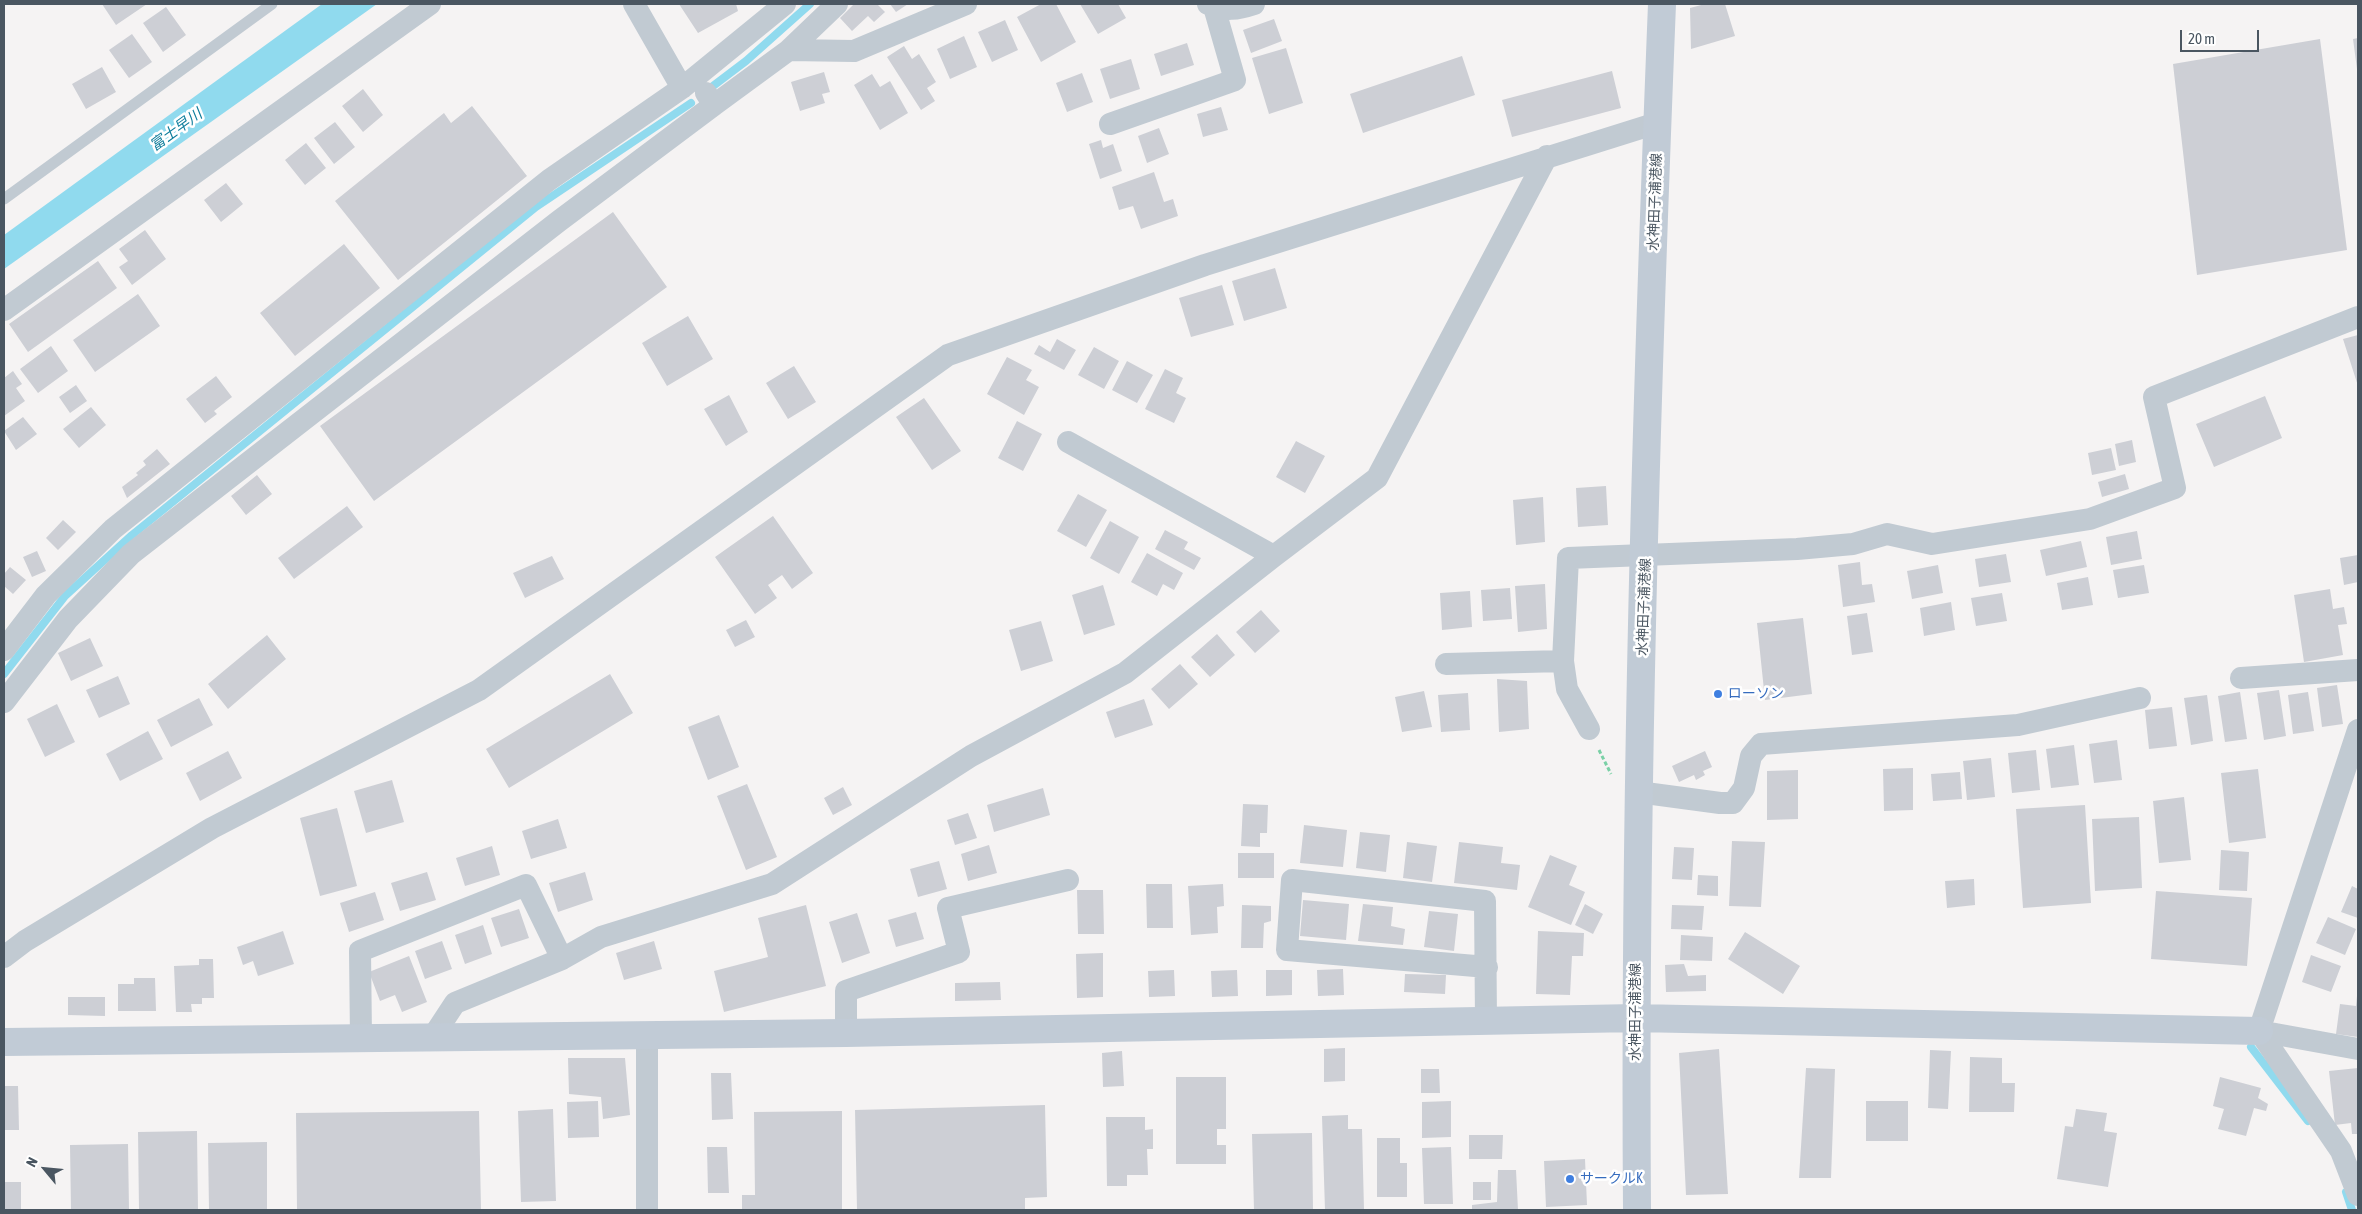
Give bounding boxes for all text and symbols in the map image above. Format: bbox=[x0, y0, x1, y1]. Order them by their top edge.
scale bar bbox=[2182, 20, 2261, 52]
text: 20 m bbox=[2188, 30, 2215, 47]
water label: 富士早川 bbox=[146, 105, 206, 155]
street label: 水神田子浦港線 bbox=[1645, 153, 1665, 251]
street label: 水神田子浦港線 bbox=[1634, 558, 1654, 656]
place label: ローソン bbox=[1728, 686, 1784, 702]
marker: ローソン bbox=[1712, 688, 1724, 700]
street label: 水神田子浦港線 bbox=[1628, 963, 1644, 1061]
north arrow bbox=[20, 1144, 70, 1194]
text: N bbox=[23, 1155, 41, 1169]
place label: サークルK bbox=[1580, 1171, 1643, 1187]
marker: サークルK bbox=[1564, 1173, 1576, 1185]

